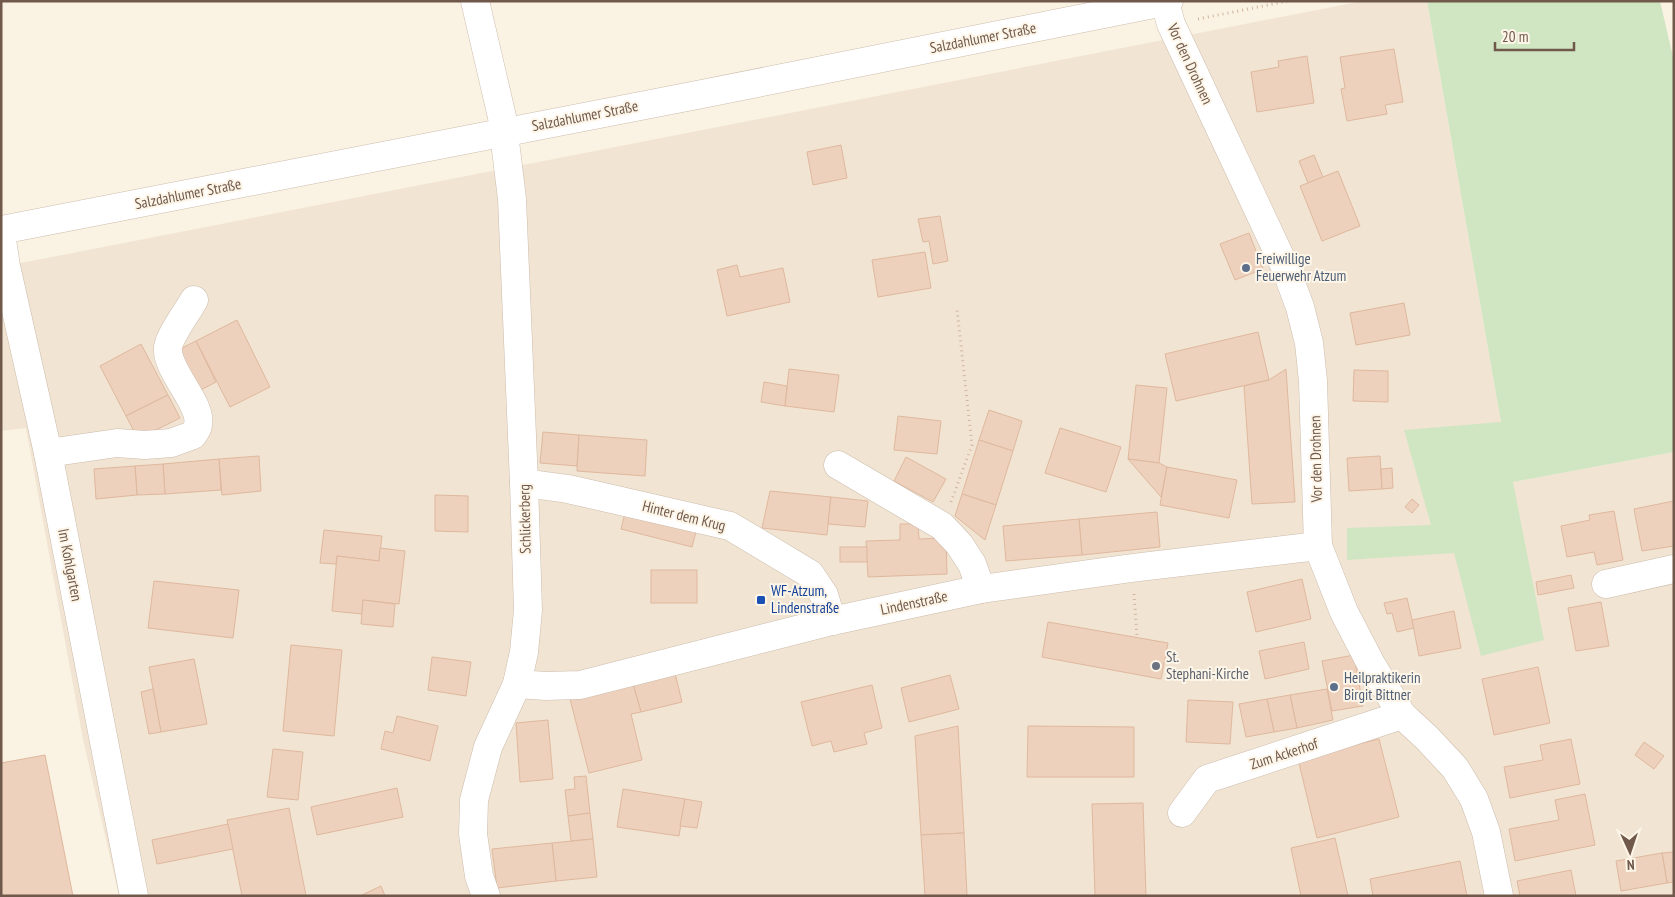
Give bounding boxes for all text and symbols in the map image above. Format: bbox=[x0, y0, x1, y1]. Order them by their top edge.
street label: Salzdahlumer Straße bbox=[928, 18, 1038, 57]
street label: Vor den Drohnen bbox=[1163, 19, 1217, 107]
scale bar bbox=[1495, 20, 1574, 52]
text: 20 m bbox=[1502, 27, 1528, 46]
street label: Salzdahlumer Straße bbox=[530, 96, 640, 135]
street label: Salzdahlumer Straße bbox=[133, 174, 243, 213]
place label: Freiwillige Feuerwehr Atzum bbox=[1256, 249, 1346, 285]
marker: Freiwillige Feuerwehr Atzum bbox=[1240, 262, 1252, 274]
street label: Vor den Drohnen bbox=[1305, 415, 1326, 504]
street label: Schlickerberg bbox=[514, 484, 535, 554]
street label: Hinter dem Krug bbox=[640, 496, 728, 535]
street label: Im Kohlgarten bbox=[54, 527, 87, 603]
place label: WF-Atzum, Lindenstraße bbox=[771, 581, 839, 617]
street label: Lindenstraße bbox=[879, 586, 949, 619]
marker: WF-Atzum, Lindenstraße bbox=[755, 594, 767, 606]
place label: St. Stephani-Kirche bbox=[1166, 647, 1249, 683]
marker: St. Stephani-Kirche bbox=[1150, 660, 1162, 672]
place label: Heilpraktikerin Birgit Bittner bbox=[1344, 668, 1421, 704]
marker: Heilpraktikerin Birgit Bittner bbox=[1328, 681, 1340, 693]
street label: Zum Ackerhof bbox=[1247, 733, 1321, 773]
north arrow bbox=[1605, 827, 1655, 877]
text: N bbox=[1626, 856, 1635, 874]

